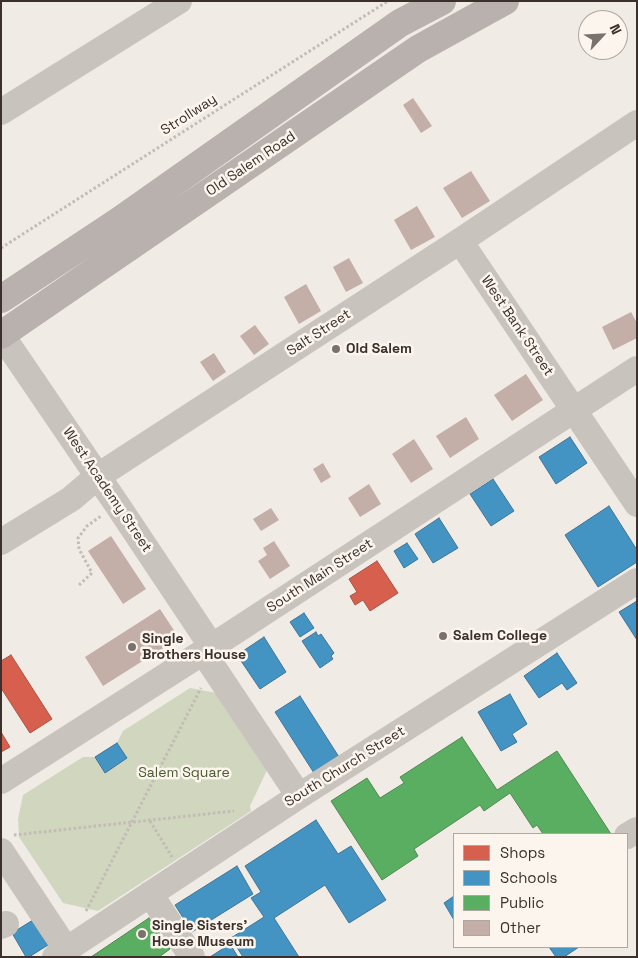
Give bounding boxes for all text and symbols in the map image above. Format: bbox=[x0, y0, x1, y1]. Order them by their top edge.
north arrow bbox=[578, 10, 628, 60]
text: N bbox=[606, 21, 626, 37]
street label: Strollway bbox=[158, 91, 220, 139]
street label: Old Salem Road bbox=[203, 128, 299, 200]
street label: West Bank Street bbox=[477, 273, 557, 379]
street label: Salt Street bbox=[284, 306, 354, 360]
place label: Old Salem bbox=[346, 341, 412, 357]
marker: Old Salem bbox=[330, 343, 342, 355]
street label: West Academy Street bbox=[59, 424, 155, 556]
street label: South Main Street bbox=[264, 535, 376, 617]
place label: Salem College bbox=[453, 628, 547, 644]
marker: Salem College bbox=[437, 630, 449, 642]
place label: Single Brothers House bbox=[142, 631, 246, 664]
marker: Single Brothers House bbox=[126, 641, 138, 653]
street label: South Church Street bbox=[282, 723, 408, 811]
park label: Salem Square bbox=[138, 765, 230, 781]
legend bbox=[453, 833, 628, 948]
text: Shops bbox=[500, 843, 545, 862]
text: Schools bbox=[500, 868, 557, 887]
text: Public bbox=[500, 893, 544, 912]
place label: Single Sisters' House Museum bbox=[152, 918, 254, 950]
text: Other bbox=[500, 918, 541, 937]
marker: Single Sisters' House Museum bbox=[136, 928, 148, 940]

